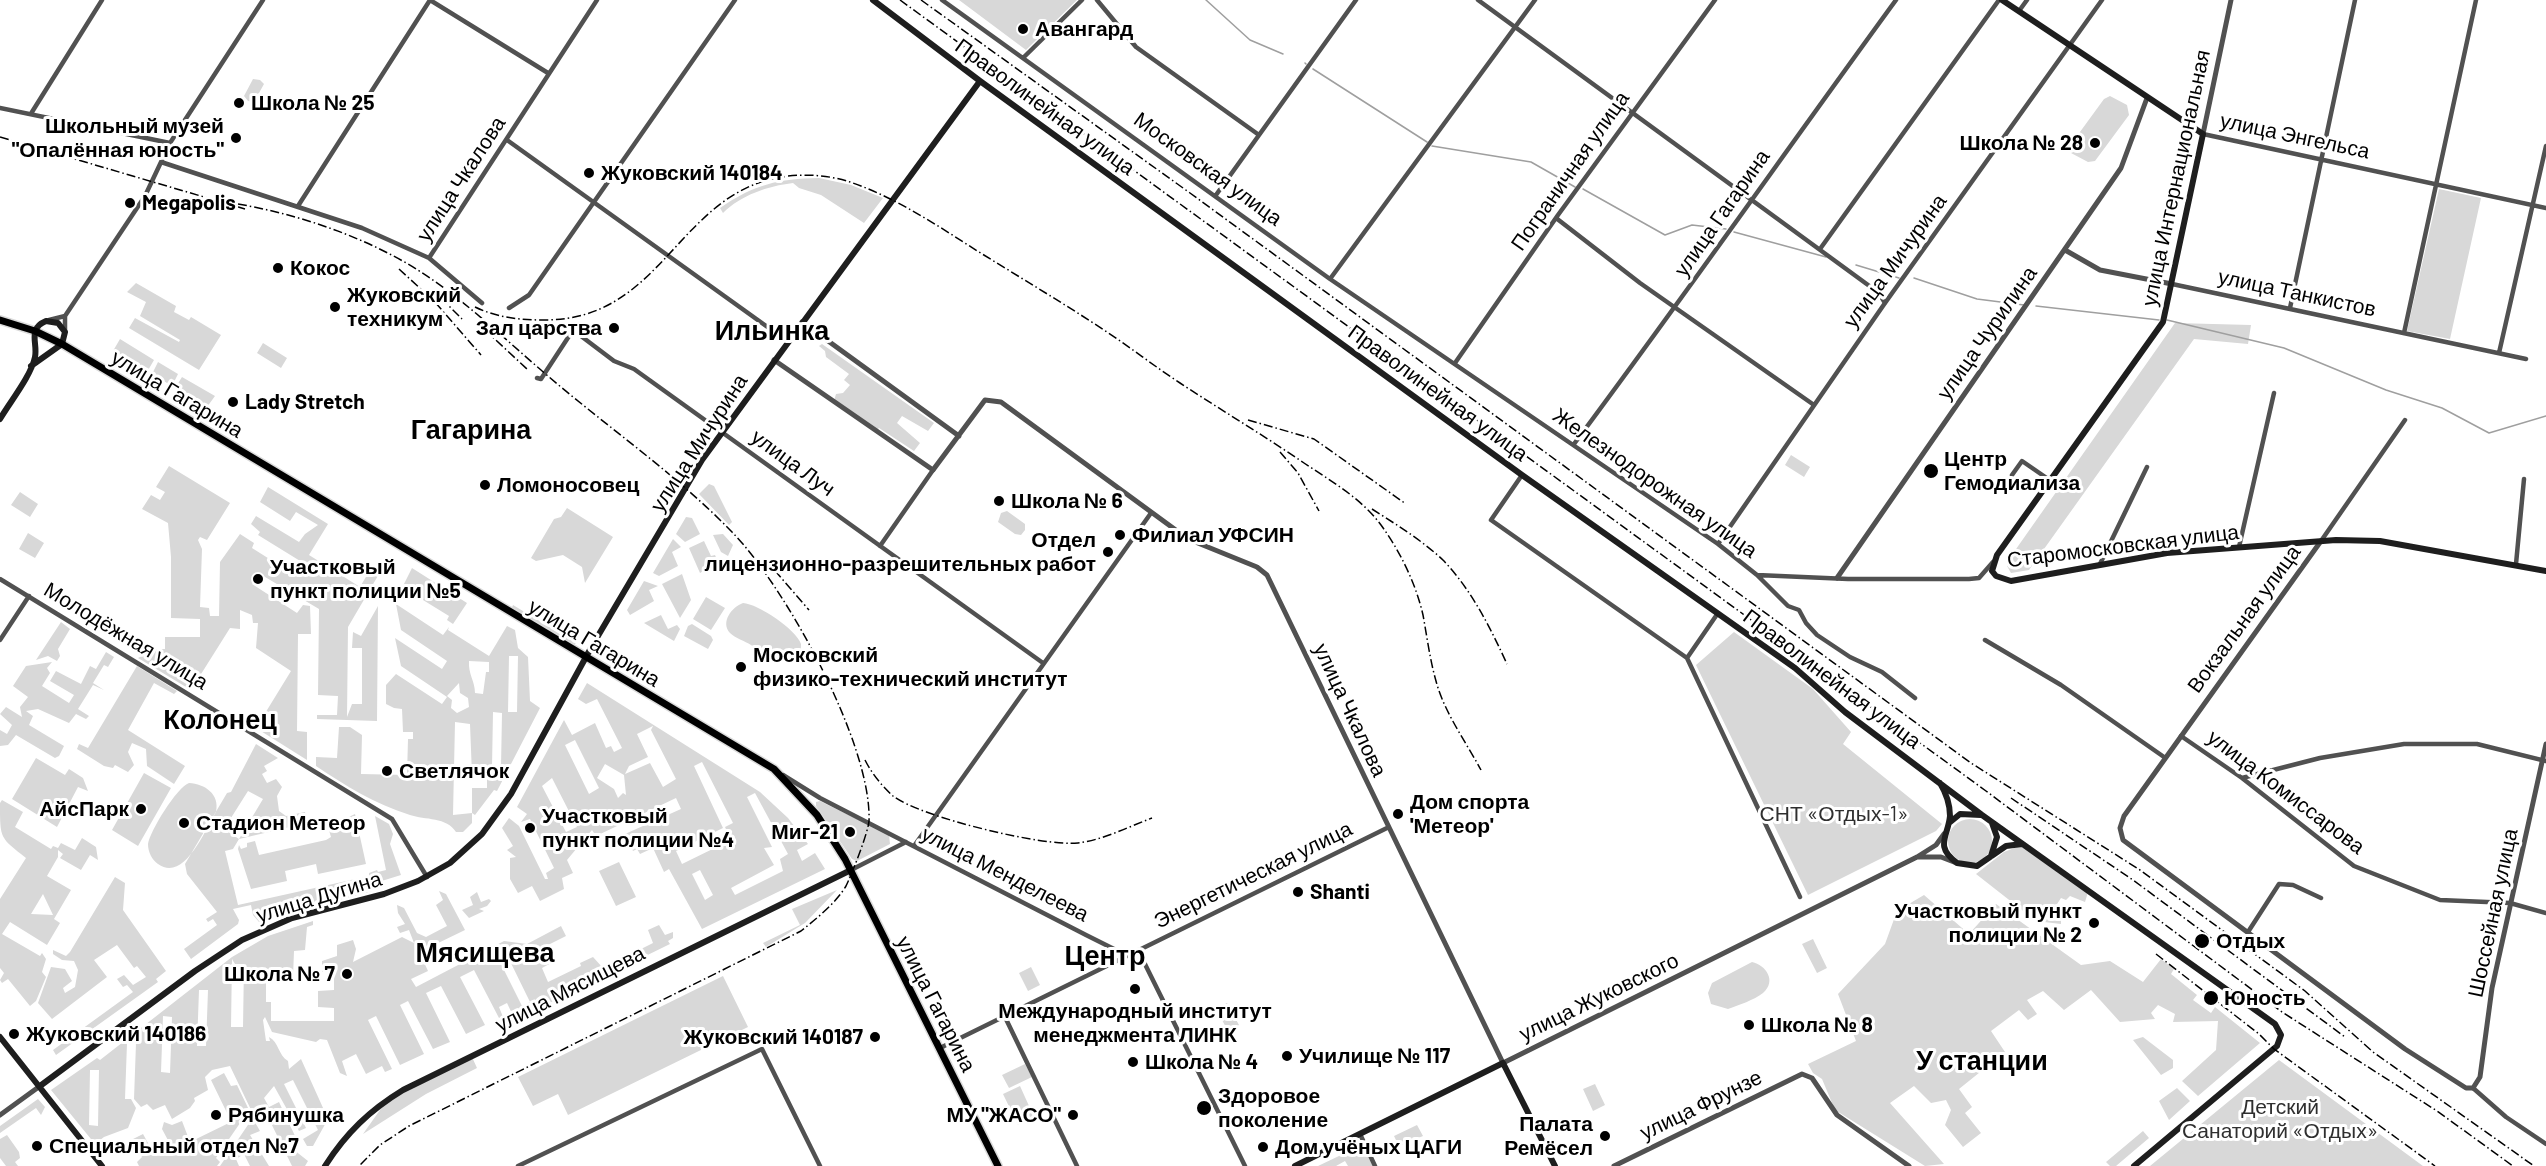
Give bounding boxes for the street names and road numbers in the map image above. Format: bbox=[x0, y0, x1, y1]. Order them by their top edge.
street label: Праволинейная улица bbox=[950, 33, 1140, 181]
street label: улица Интернациональная bbox=[2137, 48, 2215, 308]
street label: Пограничная улица bbox=[1506, 87, 1634, 255]
street label: Московская улица bbox=[1129, 107, 1287, 231]
street label: улица Энгельса bbox=[2218, 108, 2372, 164]
street label: улица Чкалова bbox=[411, 112, 511, 246]
street label: улица Гагарина bbox=[1669, 145, 1775, 281]
street label: улица Мичурина bbox=[1838, 189, 1952, 333]
street label: улица Чурилина bbox=[1932, 262, 2042, 404]
street label: улица Танкистов bbox=[2216, 264, 2378, 322]
street label: Праволинейная улица bbox=[1343, 319, 1533, 467]
street label: улица Гагарина bbox=[106, 345, 248, 443]
street label: улица Мичурина bbox=[645, 369, 753, 517]
street label: Железнодорожная улица bbox=[1548, 403, 1762, 563]
street label: улица Луч bbox=[746, 424, 840, 502]
street label: Старомосковская улица bbox=[2006, 519, 2240, 573]
street label: Вокзальная улица bbox=[2182, 540, 2306, 698]
street label: Молодёжная улица bbox=[39, 577, 213, 695]
street label: улица Гагарина bbox=[523, 594, 665, 692]
street label: Праволинейная улица bbox=[1738, 604, 1926, 754]
street label: улица Чкалова bbox=[1308, 639, 1392, 781]
street label: улица Комиссарова bbox=[2202, 725, 2370, 859]
street label: Энергетическая улица bbox=[1150, 816, 1356, 934]
street label: улица Менделеева bbox=[917, 821, 1093, 927]
street label: Шоссейная улица bbox=[2463, 826, 2523, 1000]
street label: улица Дугина bbox=[253, 866, 385, 928]
street label: улица Гагарина bbox=[891, 932, 981, 1076]
street label: улица Мясищева bbox=[491, 940, 649, 1038]
street label: улица Жуковского bbox=[1515, 948, 1683, 1046]
street label: улица Фрунзе bbox=[1636, 1065, 1766, 1145]

